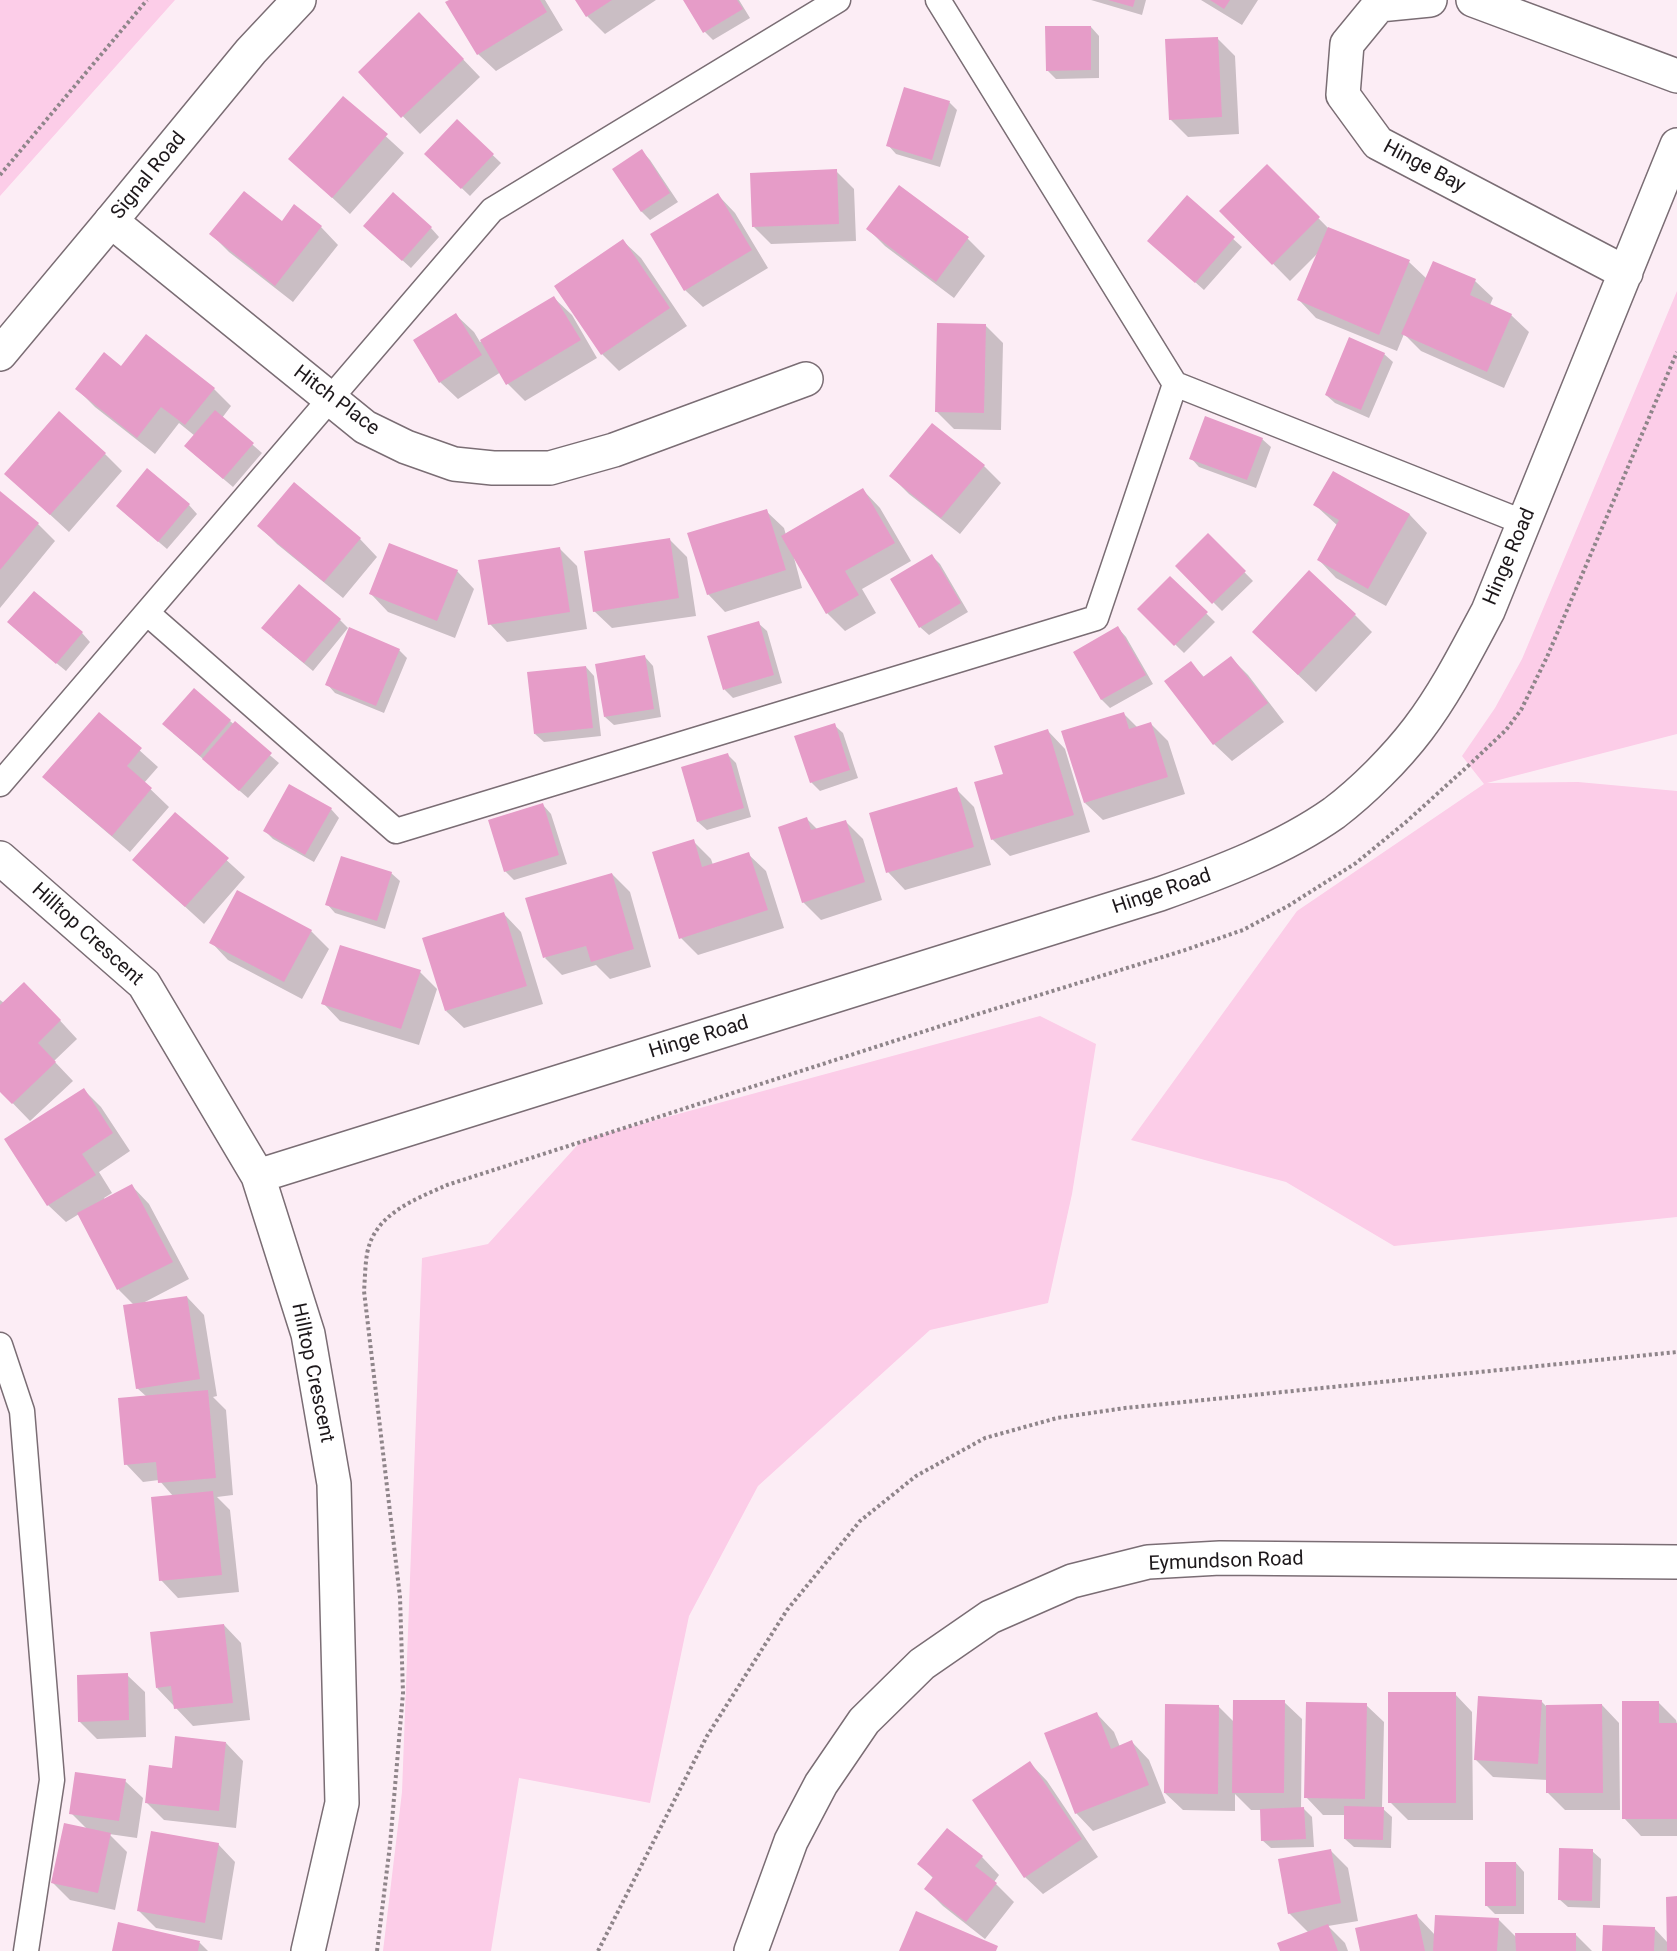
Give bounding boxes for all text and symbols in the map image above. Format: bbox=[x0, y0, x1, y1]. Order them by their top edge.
street label: Signal Road bbox=[106, 127, 192, 225]
street label: Hinge Bay bbox=[1379, 135, 1469, 199]
street label: Hitch Place bbox=[288, 361, 384, 441]
street label: Hinge Road bbox=[1479, 505, 1541, 609]
street label: Hinge Road bbox=[1109, 864, 1215, 920]
street label: Hilltop Crescent bbox=[26, 879, 148, 991]
street label: Hinge Road bbox=[646, 1011, 752, 1065]
street label: Hilltop Crescent bbox=[286, 1301, 338, 1445]
street label: Eymundson Road bbox=[1148, 1547, 1304, 1577]

